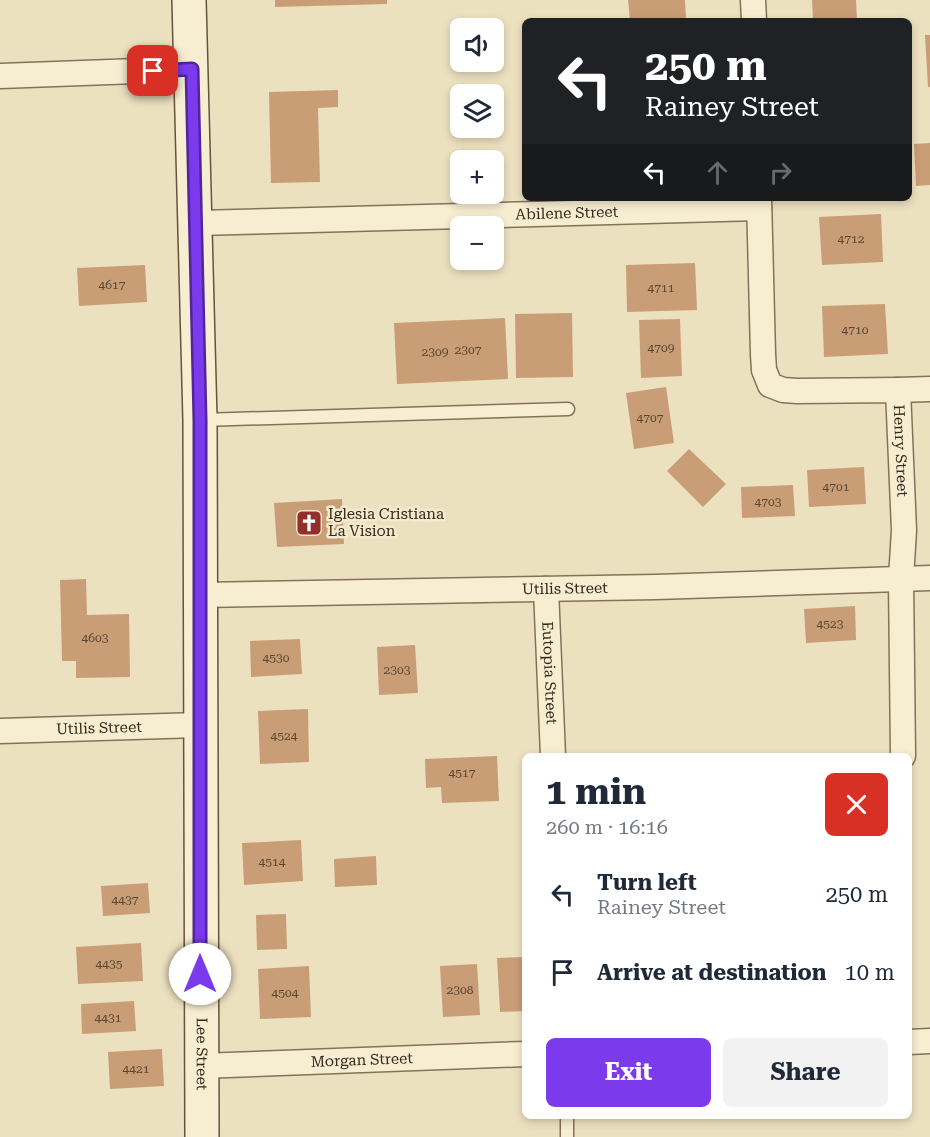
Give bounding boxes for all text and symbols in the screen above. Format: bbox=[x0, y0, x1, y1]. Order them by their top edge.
map controls bbox=[450, 18, 504, 270]
button: sound bbox=[450, 18, 504, 72]
text: 250 m bbox=[645, 41, 767, 90]
icon: left bbox=[546, 42, 624, 120]
pin bbox=[127, 45, 178, 96]
icon: arrive bbox=[136, 54, 169, 87]
button: layers bbox=[450, 84, 504, 138]
text: Rainey Street bbox=[645, 91, 819, 123]
button: + bbox=[450, 150, 504, 204]
icon: left bbox=[638, 156, 671, 189]
icon: ahead bbox=[701, 156, 734, 189]
icon: right bbox=[764, 156, 797, 189]
street label: Abilene Street bbox=[515, 203, 619, 223]
button: − bbox=[450, 216, 504, 270]
house number: 4712 bbox=[838, 232, 865, 246]
house number: 4617 bbox=[99, 278, 126, 292]
house number: 4711 bbox=[648, 281, 675, 295]
house number: 4710 bbox=[842, 323, 869, 337]
house number: 4709 bbox=[648, 341, 675, 355]
house number: 2307 bbox=[455, 343, 482, 357]
house number: 2309 bbox=[422, 345, 449, 359]
street label: Henry Street bbox=[890, 404, 912, 498]
house number: 4707 bbox=[637, 411, 664, 425]
house number: 4701 bbox=[823, 480, 850, 494]
house number: 4703 bbox=[755, 495, 782, 509]
place label: Iglesia Cristiana La Vision bbox=[328, 505, 444, 540]
church icon: Iglesia Cristiana La Vision bbox=[294, 508, 324, 538]
street label: Utilis Street bbox=[522, 579, 608, 598]
house number: 4523 bbox=[817, 617, 844, 631]
street label: Eutopia Street bbox=[538, 621, 561, 725]
house number: 4603 bbox=[82, 631, 109, 645]
house number: 4530 bbox=[263, 651, 290, 665]
house number: 2303 bbox=[384, 663, 411, 677]
street label: Utilis Street bbox=[56, 718, 143, 738]
house number: 4524 bbox=[271, 729, 298, 743]
house number: 4517 bbox=[449, 766, 476, 780]
text: 1 min bbox=[546, 771, 646, 813]
button: close bbox=[825, 773, 888, 836]
text: 260 m · 16:16 bbox=[546, 815, 668, 839]
house number: 4514 bbox=[259, 855, 286, 869]
text: Turn left bbox=[597, 870, 697, 895]
icon: left bbox=[546, 878, 579, 911]
text: 250 m bbox=[825, 882, 888, 907]
house number: 4437 bbox=[112, 893, 139, 907]
text: Rainey Street bbox=[597, 895, 726, 919]
position arrow bbox=[168, 942, 232, 1006]
icon: arrive bbox=[546, 956, 579, 989]
house number: 4435 bbox=[96, 957, 123, 971]
text: Arrive at destination bbox=[597, 960, 826, 985]
text: 10 m bbox=[844, 960, 895, 985]
house number: 2308 bbox=[447, 983, 474, 997]
house number: 4504 bbox=[272, 986, 299, 1000]
house number: 4431 bbox=[95, 1011, 122, 1025]
street label: Lee Street bbox=[193, 1017, 211, 1091]
button: Exit bbox=[546, 1038, 711, 1107]
button: Share bbox=[723, 1038, 888, 1107]
street label: Morgan Street bbox=[310, 1049, 414, 1071]
house number: 4421 bbox=[123, 1062, 150, 1076]

